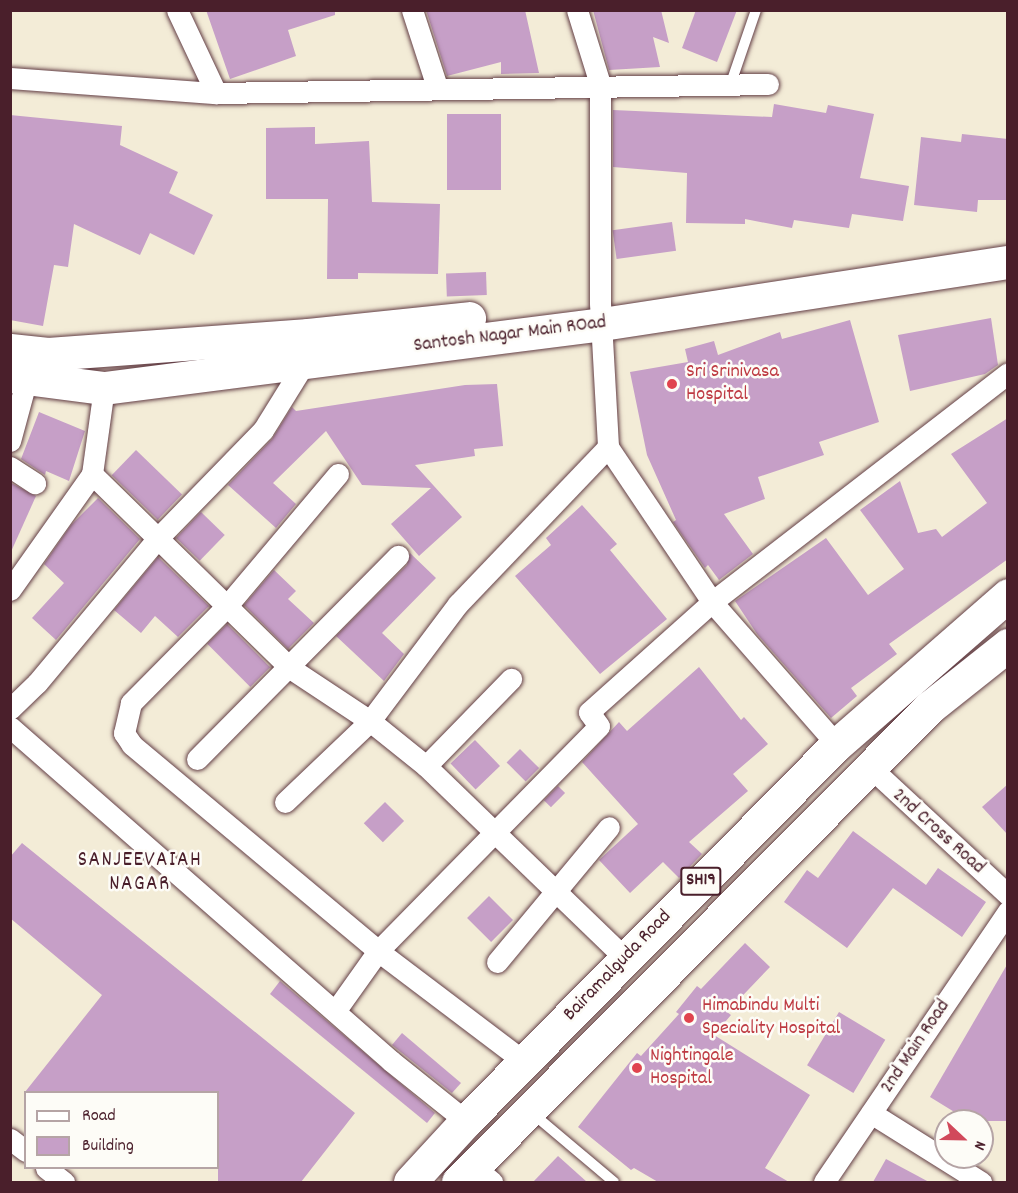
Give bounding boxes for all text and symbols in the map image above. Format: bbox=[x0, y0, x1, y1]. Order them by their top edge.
street label: Santosh Nagar Main ROad bbox=[412, 311, 608, 359]
place label: Sri Srinivasa Hospital bbox=[686, 360, 779, 407]
marker: Sri Srinivasa Hospital bbox=[663, 375, 681, 393]
street label: 2nd Cross Road bbox=[887, 784, 989, 880]
district label: SANJEEVAIAH NAGAR bbox=[78, 848, 202, 898]
road number: SH19 bbox=[680, 866, 722, 896]
street label: Bairamalguda Road bbox=[559, 905, 677, 1027]
place label: Himabindu Multi Speciality Hospital bbox=[702, 994, 840, 1041]
street label: 2nd Main Road bbox=[876, 996, 956, 1098]
marker: Himabindu Multi Speciality Hospital bbox=[680, 1009, 698, 1027]
place label: Nightingale Hospital bbox=[650, 1044, 733, 1091]
marker: Nightingale Hospital bbox=[628, 1059, 646, 1077]
legend bbox=[24, 1091, 219, 1169]
text: Road bbox=[82, 1104, 116, 1129]
north arrow bbox=[934, 1109, 994, 1169]
text: Building bbox=[82, 1134, 134, 1159]
text: N bbox=[967, 1137, 991, 1153]

